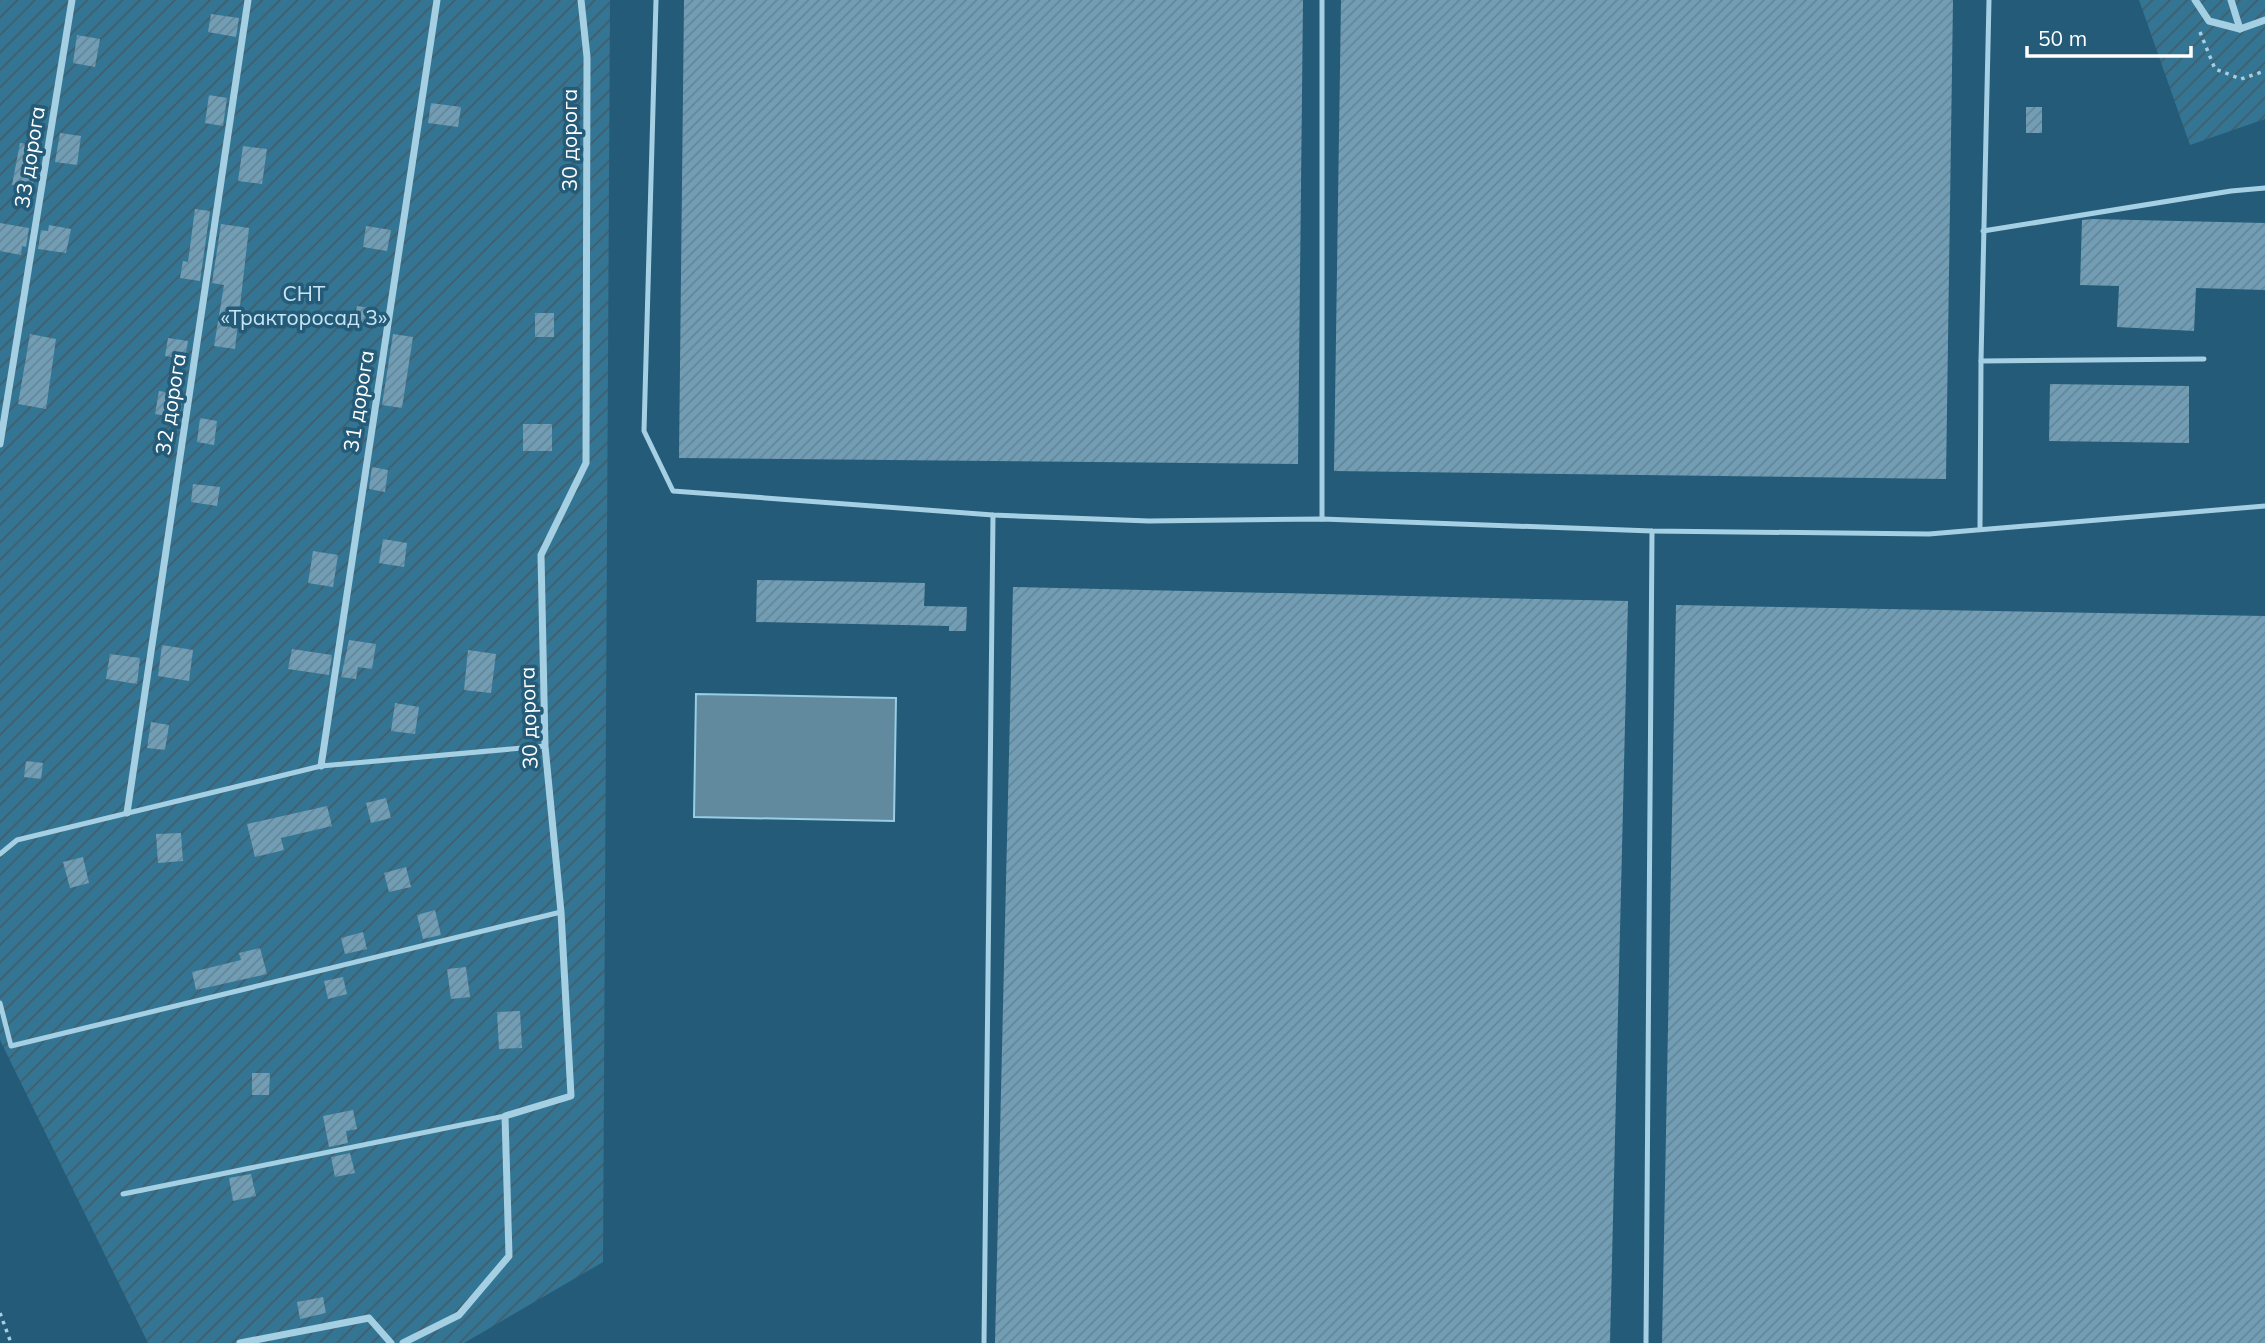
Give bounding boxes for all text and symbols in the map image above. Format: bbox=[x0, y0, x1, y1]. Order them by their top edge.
scale bar bbox=[2027, 14, 2192, 58]
text: 50 m bbox=[2038, 25, 2087, 51]
street label: 30 дорога bbox=[556, 89, 582, 191]
street label: 33 дорога bbox=[8, 104, 50, 210]
park label: СНТ «Тракторосад 3» bbox=[221, 280, 387, 330]
street label: 31 дорога bbox=[337, 348, 379, 454]
street label: 32 дорога bbox=[149, 351, 191, 457]
street label: 30 дорога bbox=[513, 666, 543, 770]

